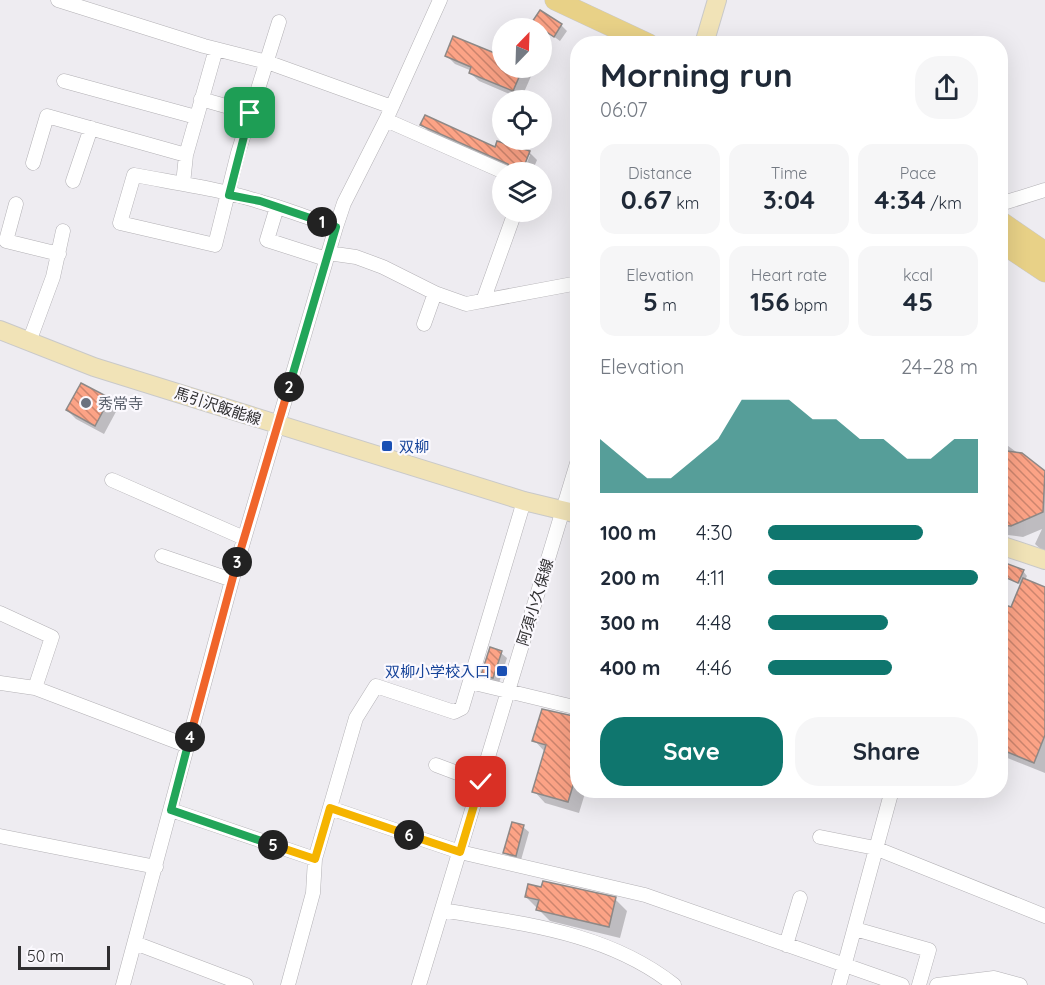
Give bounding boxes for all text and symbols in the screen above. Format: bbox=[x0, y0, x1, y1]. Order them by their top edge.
north arrow bbox=[492, 18, 552, 78]
map controls bbox=[492, 18, 552, 222]
text: Morning run bbox=[600, 54, 793, 95]
button: share bbox=[915, 56, 978, 119]
pin bbox=[224, 87, 275, 138]
button: locate bbox=[492, 90, 552, 150]
icon: arrive bbox=[233, 96, 266, 129]
text: 06:07 bbox=[600, 97, 647, 122]
button: layers bbox=[492, 162, 552, 222]
text: Distance bbox=[628, 163, 692, 183]
text: Time bbox=[771, 163, 807, 183]
text: Pace bbox=[900, 163, 936, 183]
text: 0.67 bbox=[621, 183, 672, 216]
text: 3:04 bbox=[763, 183, 815, 216]
text: 4:34 bbox=[874, 183, 926, 216]
text: km bbox=[672, 193, 699, 213]
text: /km bbox=[926, 193, 962, 213]
pin: 1 bbox=[307, 207, 337, 237]
text: 1 bbox=[319, 212, 325, 232]
text: Elevation bbox=[626, 265, 694, 285]
text: Heart rate bbox=[751, 265, 827, 285]
text: kcal bbox=[903, 265, 933, 285]
text: 5 bbox=[643, 285, 658, 318]
text: 156 bbox=[750, 285, 790, 318]
text: 45 bbox=[903, 285, 933, 318]
text: m bbox=[658, 295, 677, 315]
text: bpm bbox=[790, 295, 828, 315]
text: Elevation bbox=[600, 354, 684, 379]
text: 24–28 m bbox=[901, 354, 978, 379]
pin: 2 bbox=[274, 372, 304, 402]
text: 2 bbox=[284, 377, 294, 397]
street label: 馬引沢飯能線 bbox=[172, 383, 264, 429]
place label: 秀常寺 bbox=[98, 394, 143, 413]
marker: 秀常寺 bbox=[79, 396, 93, 410]
place label: 双柳 bbox=[399, 437, 429, 456]
marker: 双柳 bbox=[380, 439, 394, 453]
text: 100 m bbox=[600, 520, 656, 545]
text: 4:30 bbox=[696, 520, 733, 545]
pin: 3 bbox=[222, 547, 252, 577]
text: 3 bbox=[233, 552, 241, 572]
street label: 阿須小久保線 bbox=[513, 556, 557, 648]
text: 200 m bbox=[600, 565, 660, 590]
text: 4:11 bbox=[696, 565, 725, 590]
text: 300 m bbox=[600, 610, 659, 635]
text: 4:48 bbox=[696, 610, 732, 635]
text: 400 m bbox=[600, 655, 660, 680]
text: 4:46 bbox=[696, 655, 732, 680]
place label: 双柳小学校入口 bbox=[385, 662, 490, 681]
marker: 双柳小学校入口 bbox=[495, 664, 509, 678]
button: Save bbox=[600, 717, 783, 786]
button: Share bbox=[795, 717, 978, 786]
pin: 4 bbox=[175, 722, 205, 752]
text: 4 bbox=[185, 727, 195, 747]
pin bbox=[455, 756, 506, 807]
icon: check bbox=[464, 765, 497, 798]
pin: 6 bbox=[394, 820, 424, 850]
text: 6 bbox=[405, 825, 413, 845]
pin: 5 bbox=[258, 830, 288, 860]
text: 5 bbox=[268, 835, 278, 855]
scale bar bbox=[18, 943, 110, 970]
text: 50 m bbox=[27, 946, 64, 966]

